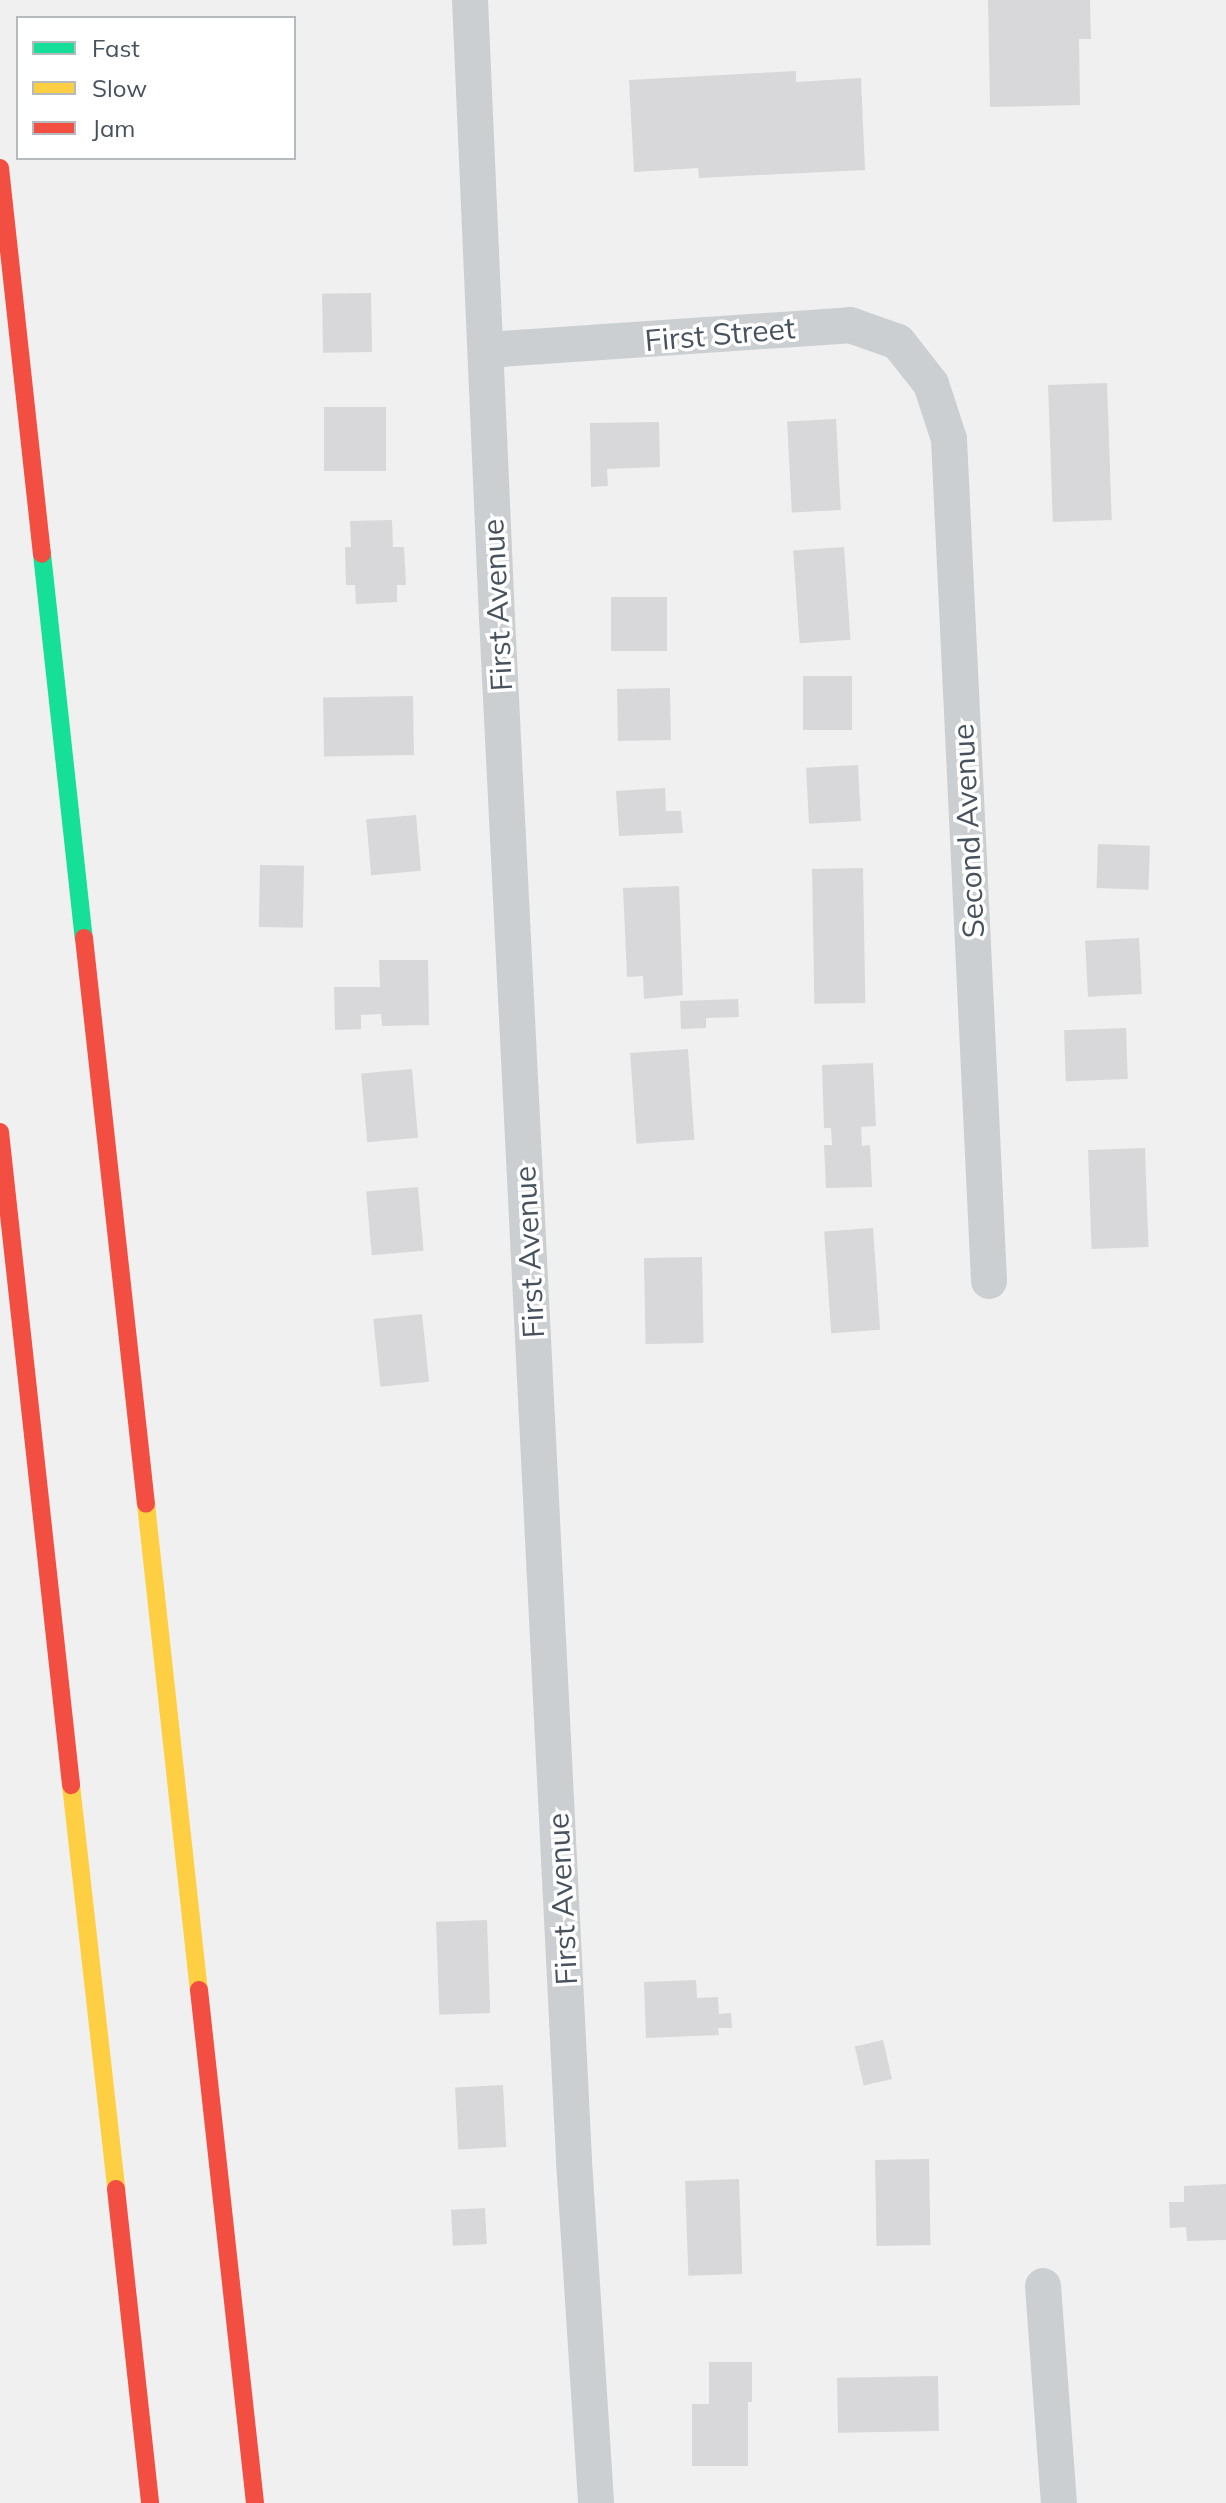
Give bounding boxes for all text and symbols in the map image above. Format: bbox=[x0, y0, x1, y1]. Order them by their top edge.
legend bbox=[16, 16, 296, 160]
text: Fast bbox=[92, 33, 140, 63]
text: Slow bbox=[92, 73, 147, 103]
text: Jam bbox=[92, 113, 135, 143]
street label: First Street bbox=[643, 309, 797, 359]
street label: First Avenue bbox=[475, 518, 519, 692]
street label: Second Avenue bbox=[944, 723, 992, 939]
street label: First Avenue bbox=[507, 1165, 551, 1339]
street label: First Avenue bbox=[540, 1812, 584, 1986]

